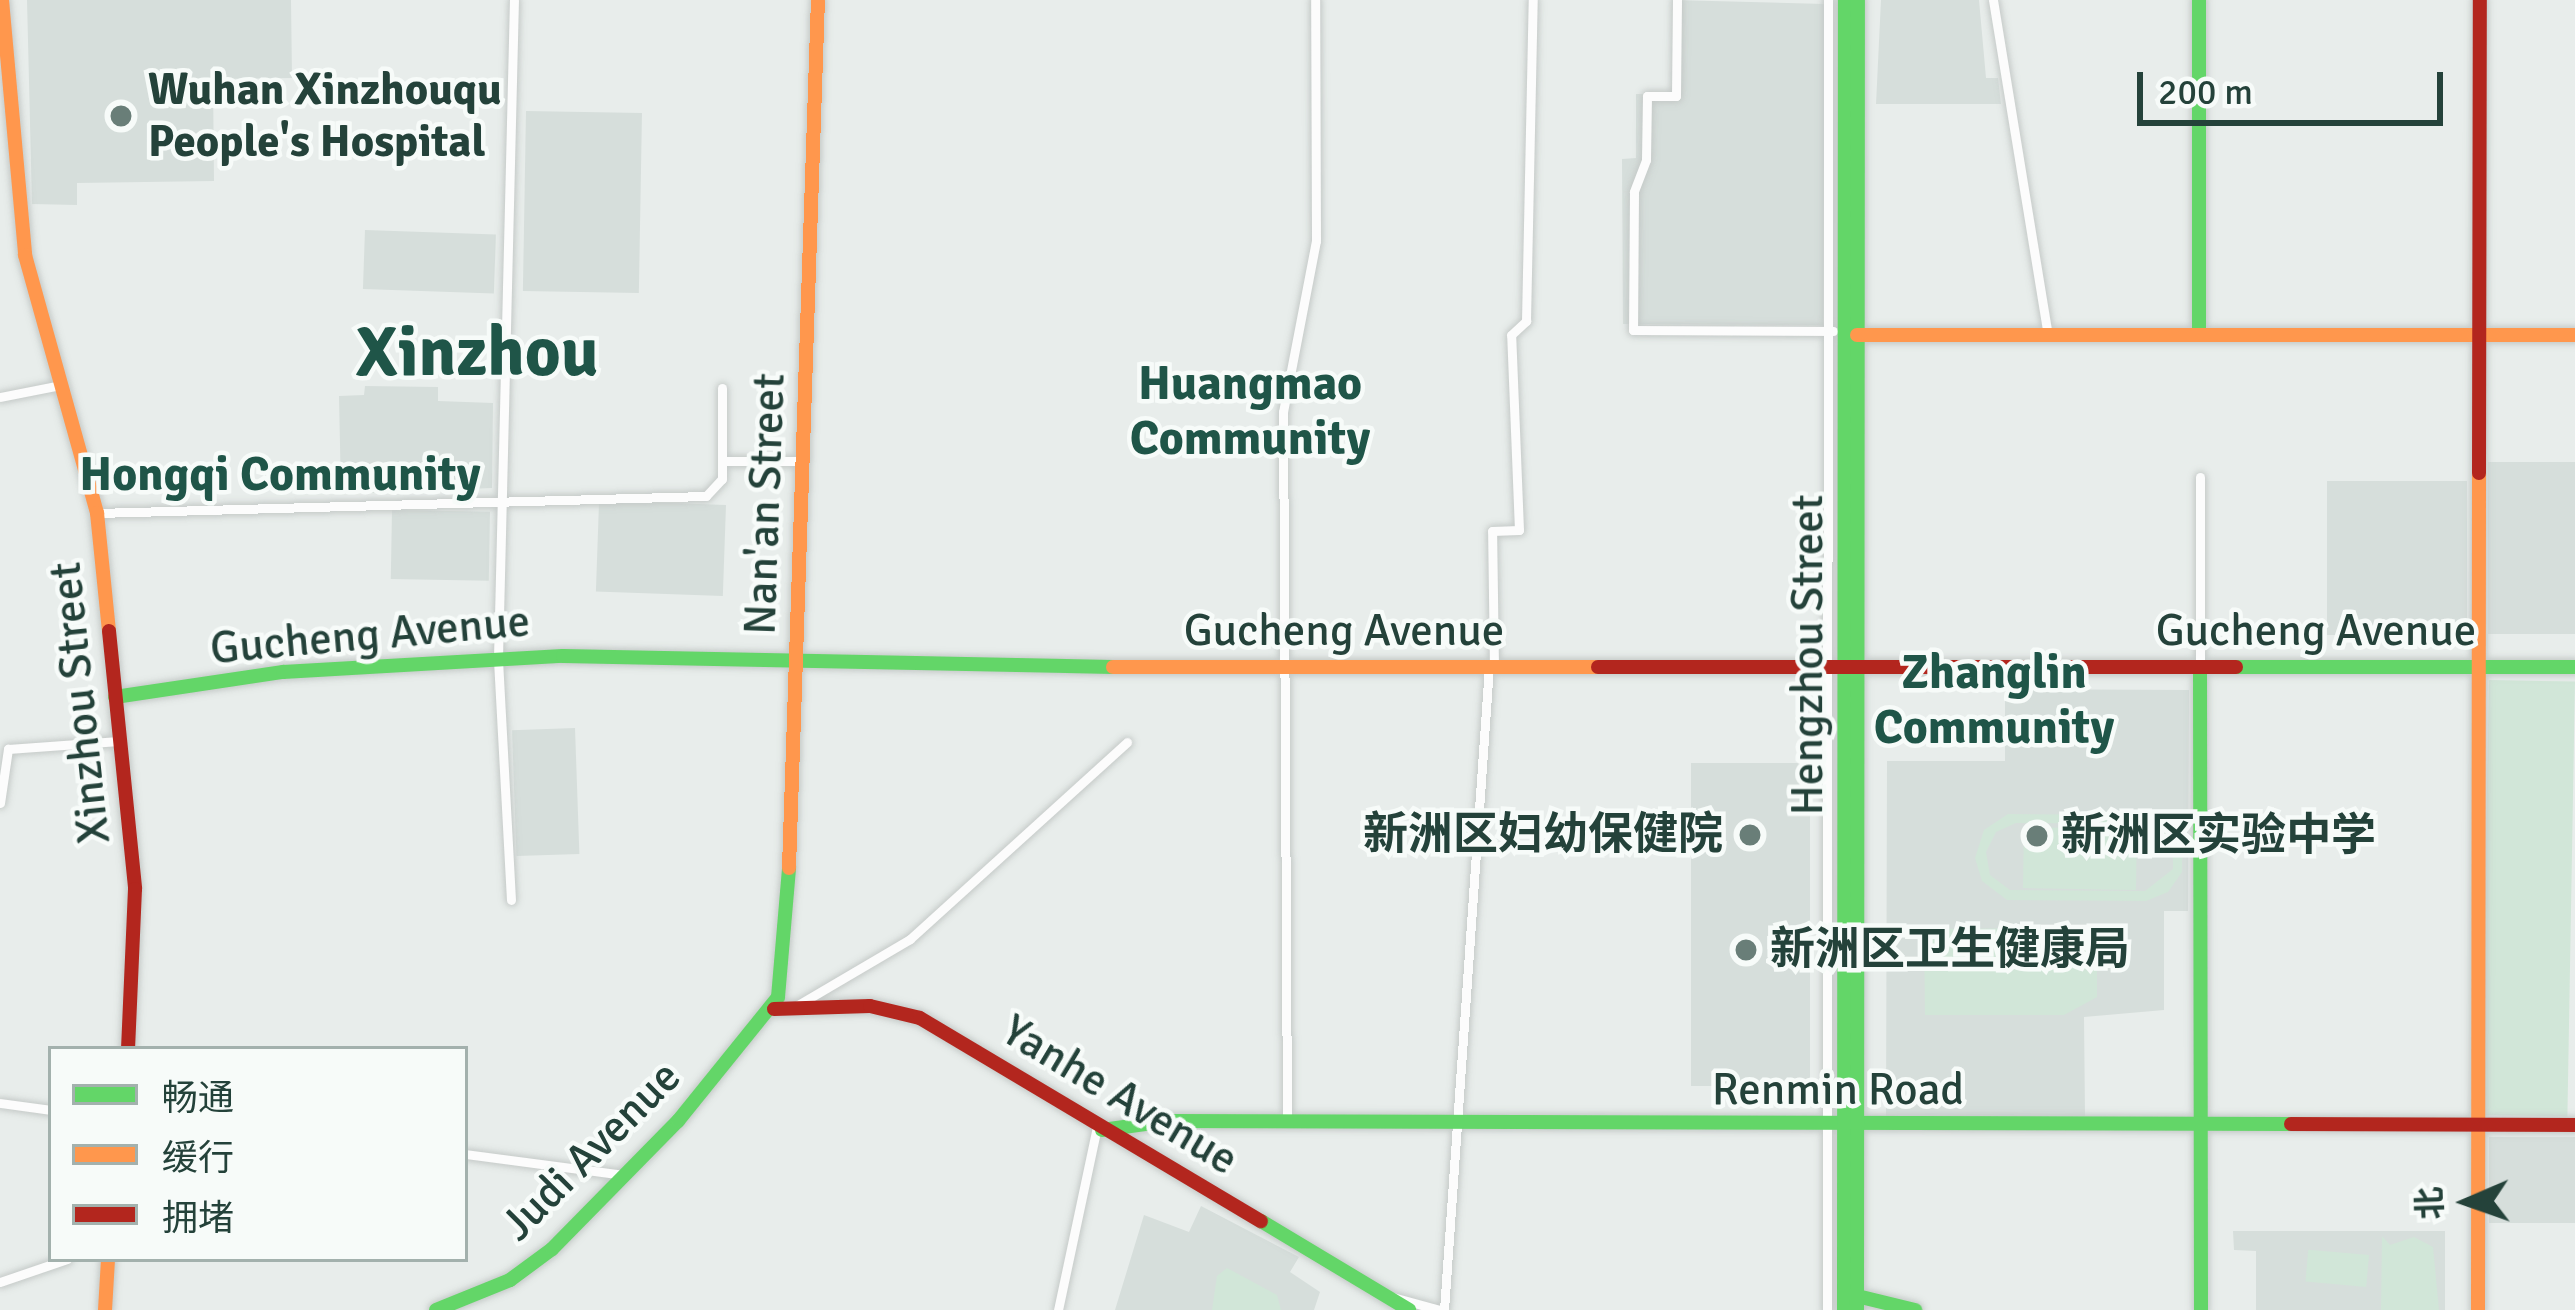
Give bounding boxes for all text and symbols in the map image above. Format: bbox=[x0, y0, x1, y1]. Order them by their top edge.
scale bar bbox=[2143, 48, 2449, 122]
place label: Wuhan Xinzhouqu People's Hospital bbox=[148, 63, 502, 169]
text: 200 m bbox=[2158, 70, 2253, 115]
marker: Wuhan Xinzhouqu People's Hospital bbox=[105, 100, 137, 132]
district label: Xinzhou bbox=[355, 312, 599, 394]
district label: Huangmao Community bbox=[1130, 354, 1370, 467]
street label: Nan'an Street bbox=[733, 372, 797, 636]
district label: Hongqi Community bbox=[79, 446, 481, 504]
street label: Hengzhou Street bbox=[1781, 495, 1835, 815]
street label: Xinzhou Street bbox=[38, 559, 122, 847]
street label: Gucheng Avenue bbox=[208, 594, 532, 676]
street label: Gucheng Avenue bbox=[1184, 604, 1504, 658]
street label: Gucheng Avenue bbox=[2156, 604, 2476, 658]
district label: Zhanglin Community bbox=[1874, 643, 2114, 756]
place label: 新洲区妇幼保健院 bbox=[1363, 808, 1723, 862]
place label: 新洲区实验中学 bbox=[2061, 809, 2376, 863]
marker: 新洲区妇幼保健院 bbox=[1734, 819, 1766, 851]
marker: 新洲区实验中学 bbox=[2024, 823, 2050, 849]
place label: 新洲区卫生健康局 bbox=[1770, 923, 2130, 977]
marker: 新洲区卫生健康局 bbox=[1733, 937, 1759, 963]
street label: Yanhe Avenue bbox=[992, 1003, 1248, 1187]
legend bbox=[48, 1046, 468, 1262]
street label: Judi Avenue bbox=[490, 1050, 692, 1252]
street label: Renmin Road bbox=[1712, 1063, 1964, 1117]
text: 畅通 bbox=[162, 1076, 234, 1121]
text: 缓行 bbox=[162, 1136, 234, 1181]
north arrow bbox=[2407, 1142, 2527, 1262]
text: 北 bbox=[2409, 1186, 2452, 1220]
text: 拥堵 bbox=[162, 1196, 234, 1241]

